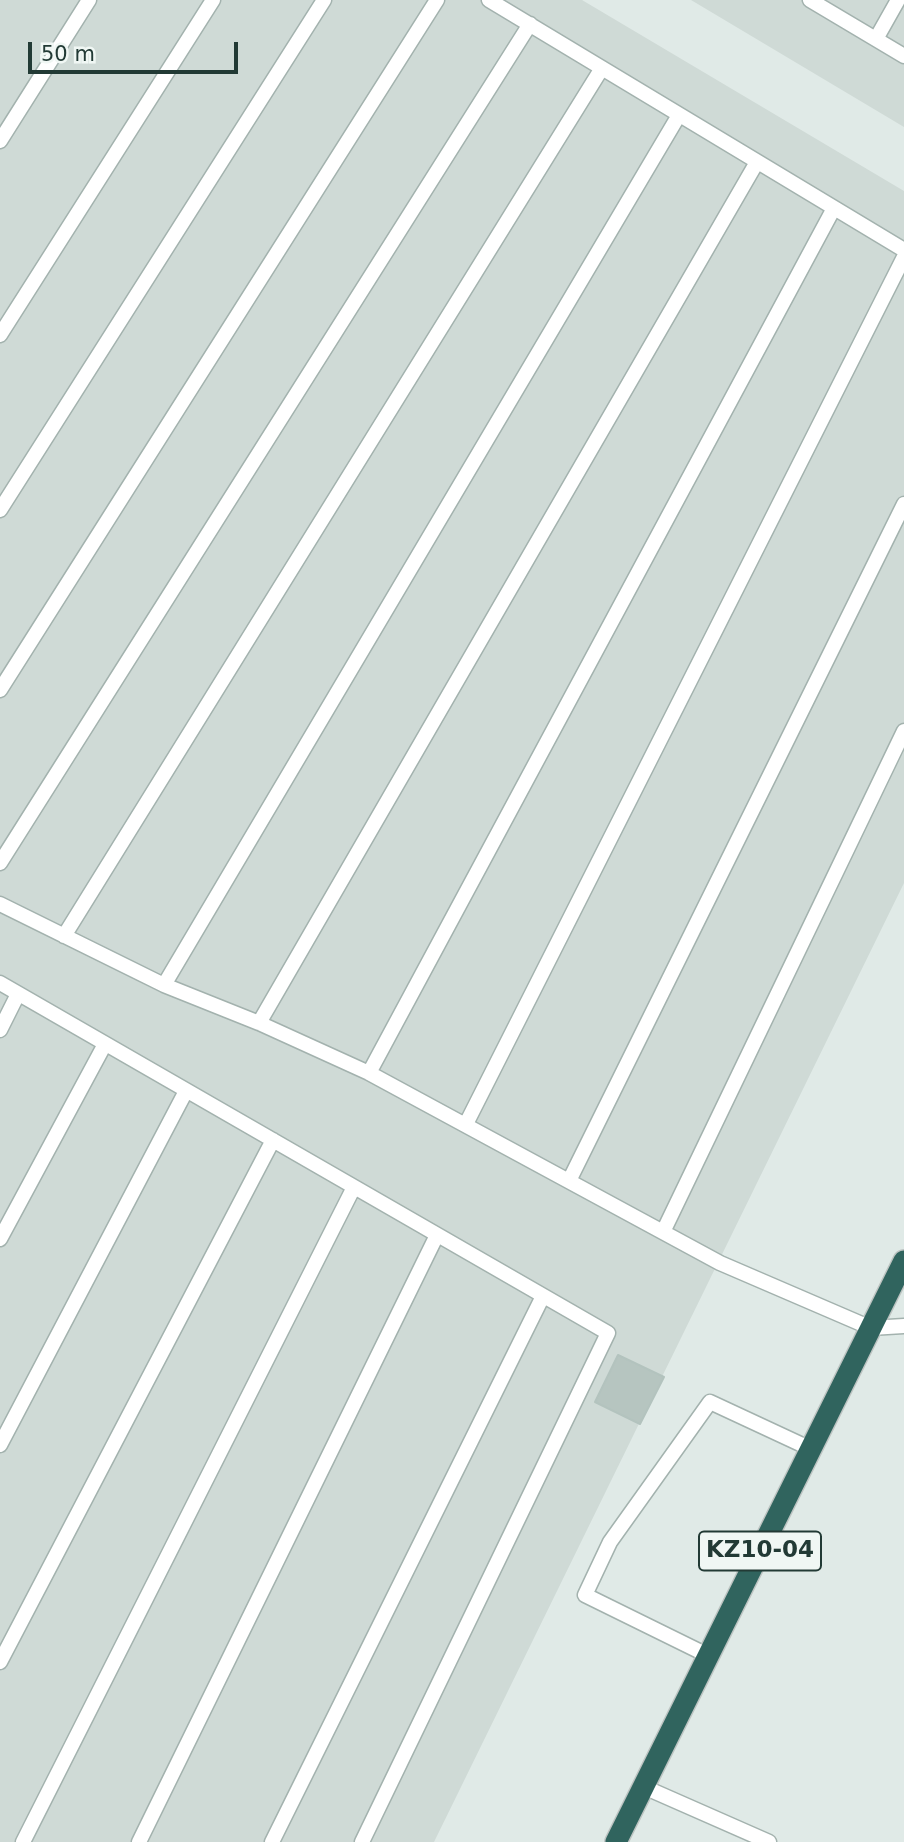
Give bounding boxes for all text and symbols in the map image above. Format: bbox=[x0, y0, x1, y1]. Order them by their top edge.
scale bar bbox=[32, 28, 242, 72]
text: 50 m bbox=[41, 42, 95, 66]
road number: KZ10-04 bbox=[699, 1532, 821, 1570]

